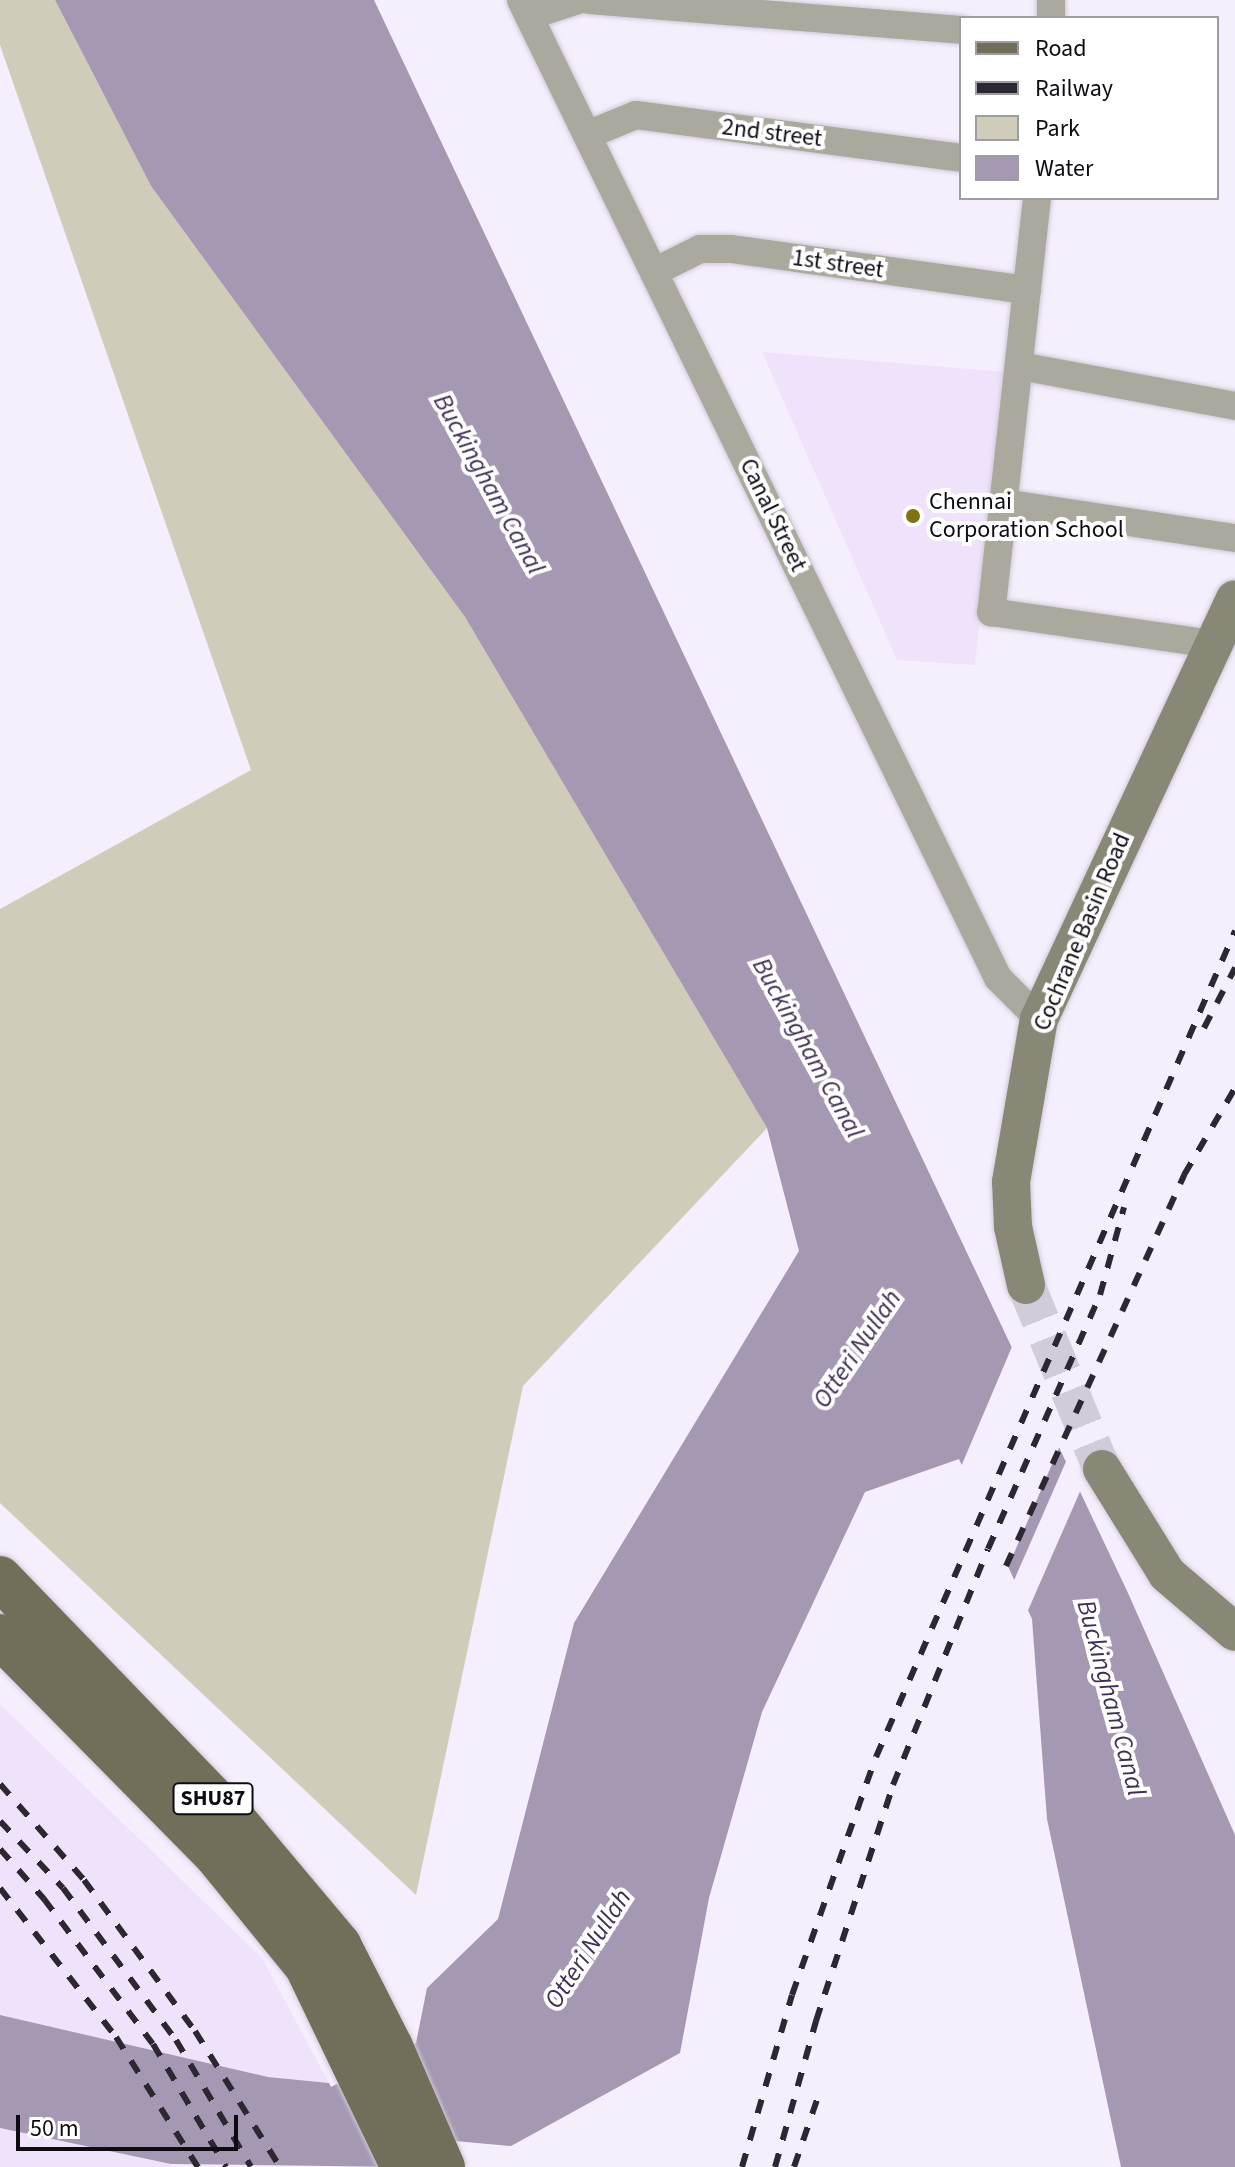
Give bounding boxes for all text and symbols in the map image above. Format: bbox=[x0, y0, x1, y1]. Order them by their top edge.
legend bbox=[959, 16, 1219, 200]
text: Road bbox=[1035, 31, 1087, 66]
text: Railway bbox=[1035, 71, 1113, 106]
text: Park bbox=[1035, 111, 1080, 146]
street label: 2nd street bbox=[720, 113, 824, 153]
text: Water bbox=[1035, 151, 1093, 186]
street label: 1st street bbox=[791, 243, 885, 285]
water label: Buckingham Canal bbox=[427, 388, 551, 580]
street label: Canal Street bbox=[733, 454, 813, 576]
place label: Chennai Corporation School bbox=[929, 488, 1124, 544]
marker: Chennai Corporation School bbox=[904, 507, 922, 525]
street label: Cochrane Basin Road bbox=[1027, 829, 1137, 1035]
water label: Buckingham Canal bbox=[746, 952, 870, 1144]
water label: Otteri Nullah bbox=[806, 1284, 908, 1414]
water label: Buckingham Canal bbox=[1070, 1597, 1152, 1799]
road number: SHU87 bbox=[171, 1781, 255, 1817]
water label: Otteri Nullah bbox=[538, 1884, 638, 2014]
scale bar bbox=[20, 2099, 242, 2149]
text: 50 m bbox=[30, 2111, 79, 2146]

